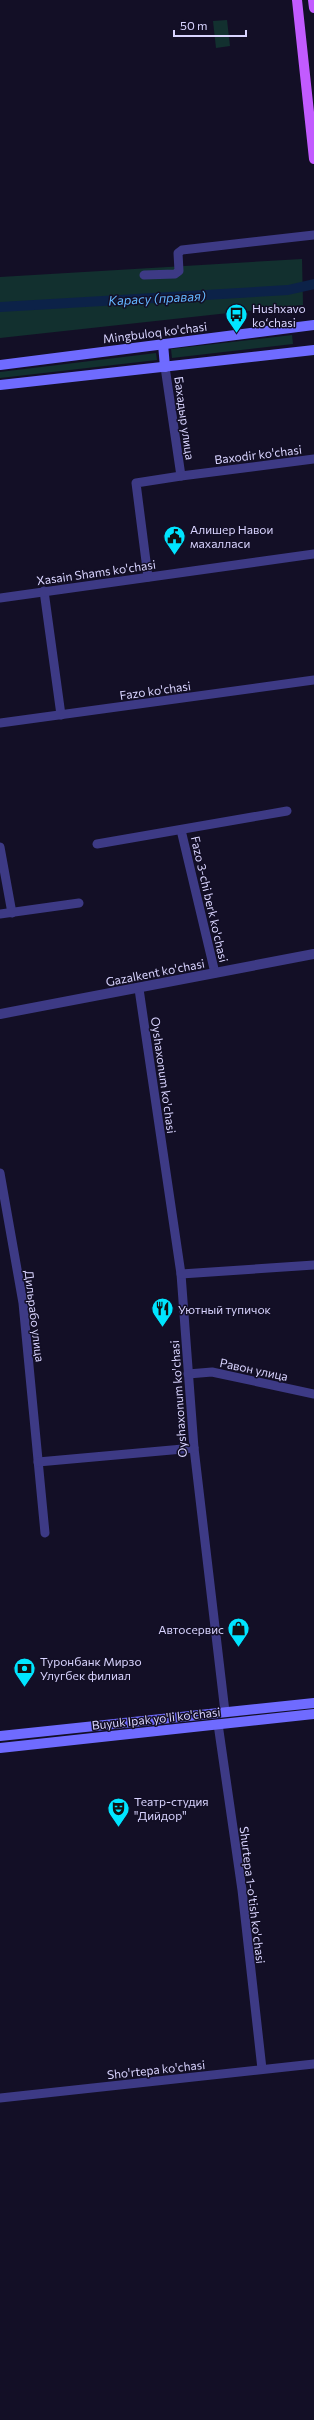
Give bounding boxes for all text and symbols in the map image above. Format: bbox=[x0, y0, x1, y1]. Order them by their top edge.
scale bar bbox=[174, 12, 246, 38]
text: 50 m bbox=[180, 18, 208, 32]
water label: Карасу (правая) bbox=[108, 287, 206, 309]
place label: Hushxavo koʻchasi bbox=[252, 301, 306, 329]
bus stop icon: Hushxavo koʻchasi bbox=[223, 302, 249, 335]
street label: Mingbuloq ko'chasi bbox=[102, 319, 208, 345]
street label: Бахадыр улица bbox=[172, 375, 198, 461]
street label: Baxodir ko'chasi bbox=[214, 442, 302, 466]
place label: Алишер Навои махалласи bbox=[190, 522, 273, 550]
public building icon: Алишер Навои махалласи bbox=[162, 523, 188, 556]
street label: Xasain Shams ko'chasi bbox=[35, 557, 157, 587]
street label: Fazo ko'chasi bbox=[118, 678, 192, 702]
street label: Fazo 3-chi berk ko'chasi bbox=[189, 835, 231, 963]
street label: Gazalkent ko'chasi bbox=[104, 956, 206, 988]
street label: Oyshaxonum ko'chasi bbox=[149, 1016, 179, 1134]
street label: Дильрабо улица bbox=[22, 1269, 48, 1363]
restaurant icon: Уютный тупичок bbox=[150, 1296, 176, 1329]
place label: Уютный тупичок bbox=[178, 1302, 272, 1316]
street label: Oyshaxonum ko'chasi bbox=[167, 1340, 189, 1458]
street label: Равон улица bbox=[219, 1355, 289, 1383]
shop icon: Автосервис bbox=[226, 1616, 252, 1649]
place label: Автосервис bbox=[158, 1622, 224, 1636]
place label: Туронбанк Мирзо Улугбек филиал bbox=[40, 1654, 142, 1682]
bank icon: Туронбанк Мирзо Улугбек филиал bbox=[12, 1655, 38, 1688]
street label: Buyuk Ipak yo'li ko'chasi bbox=[91, 1704, 221, 1732]
place label: Театр-студия "Дийдор" bbox=[134, 1794, 209, 1822]
theatre icon: Театр-студия "Дийдор" bbox=[105, 1795, 131, 1828]
street label: Shurtepa 1-o'tish ko'chasi bbox=[238, 1826, 268, 1964]
street label: Sho'rtepa ko'chasi bbox=[106, 2057, 206, 2081]

